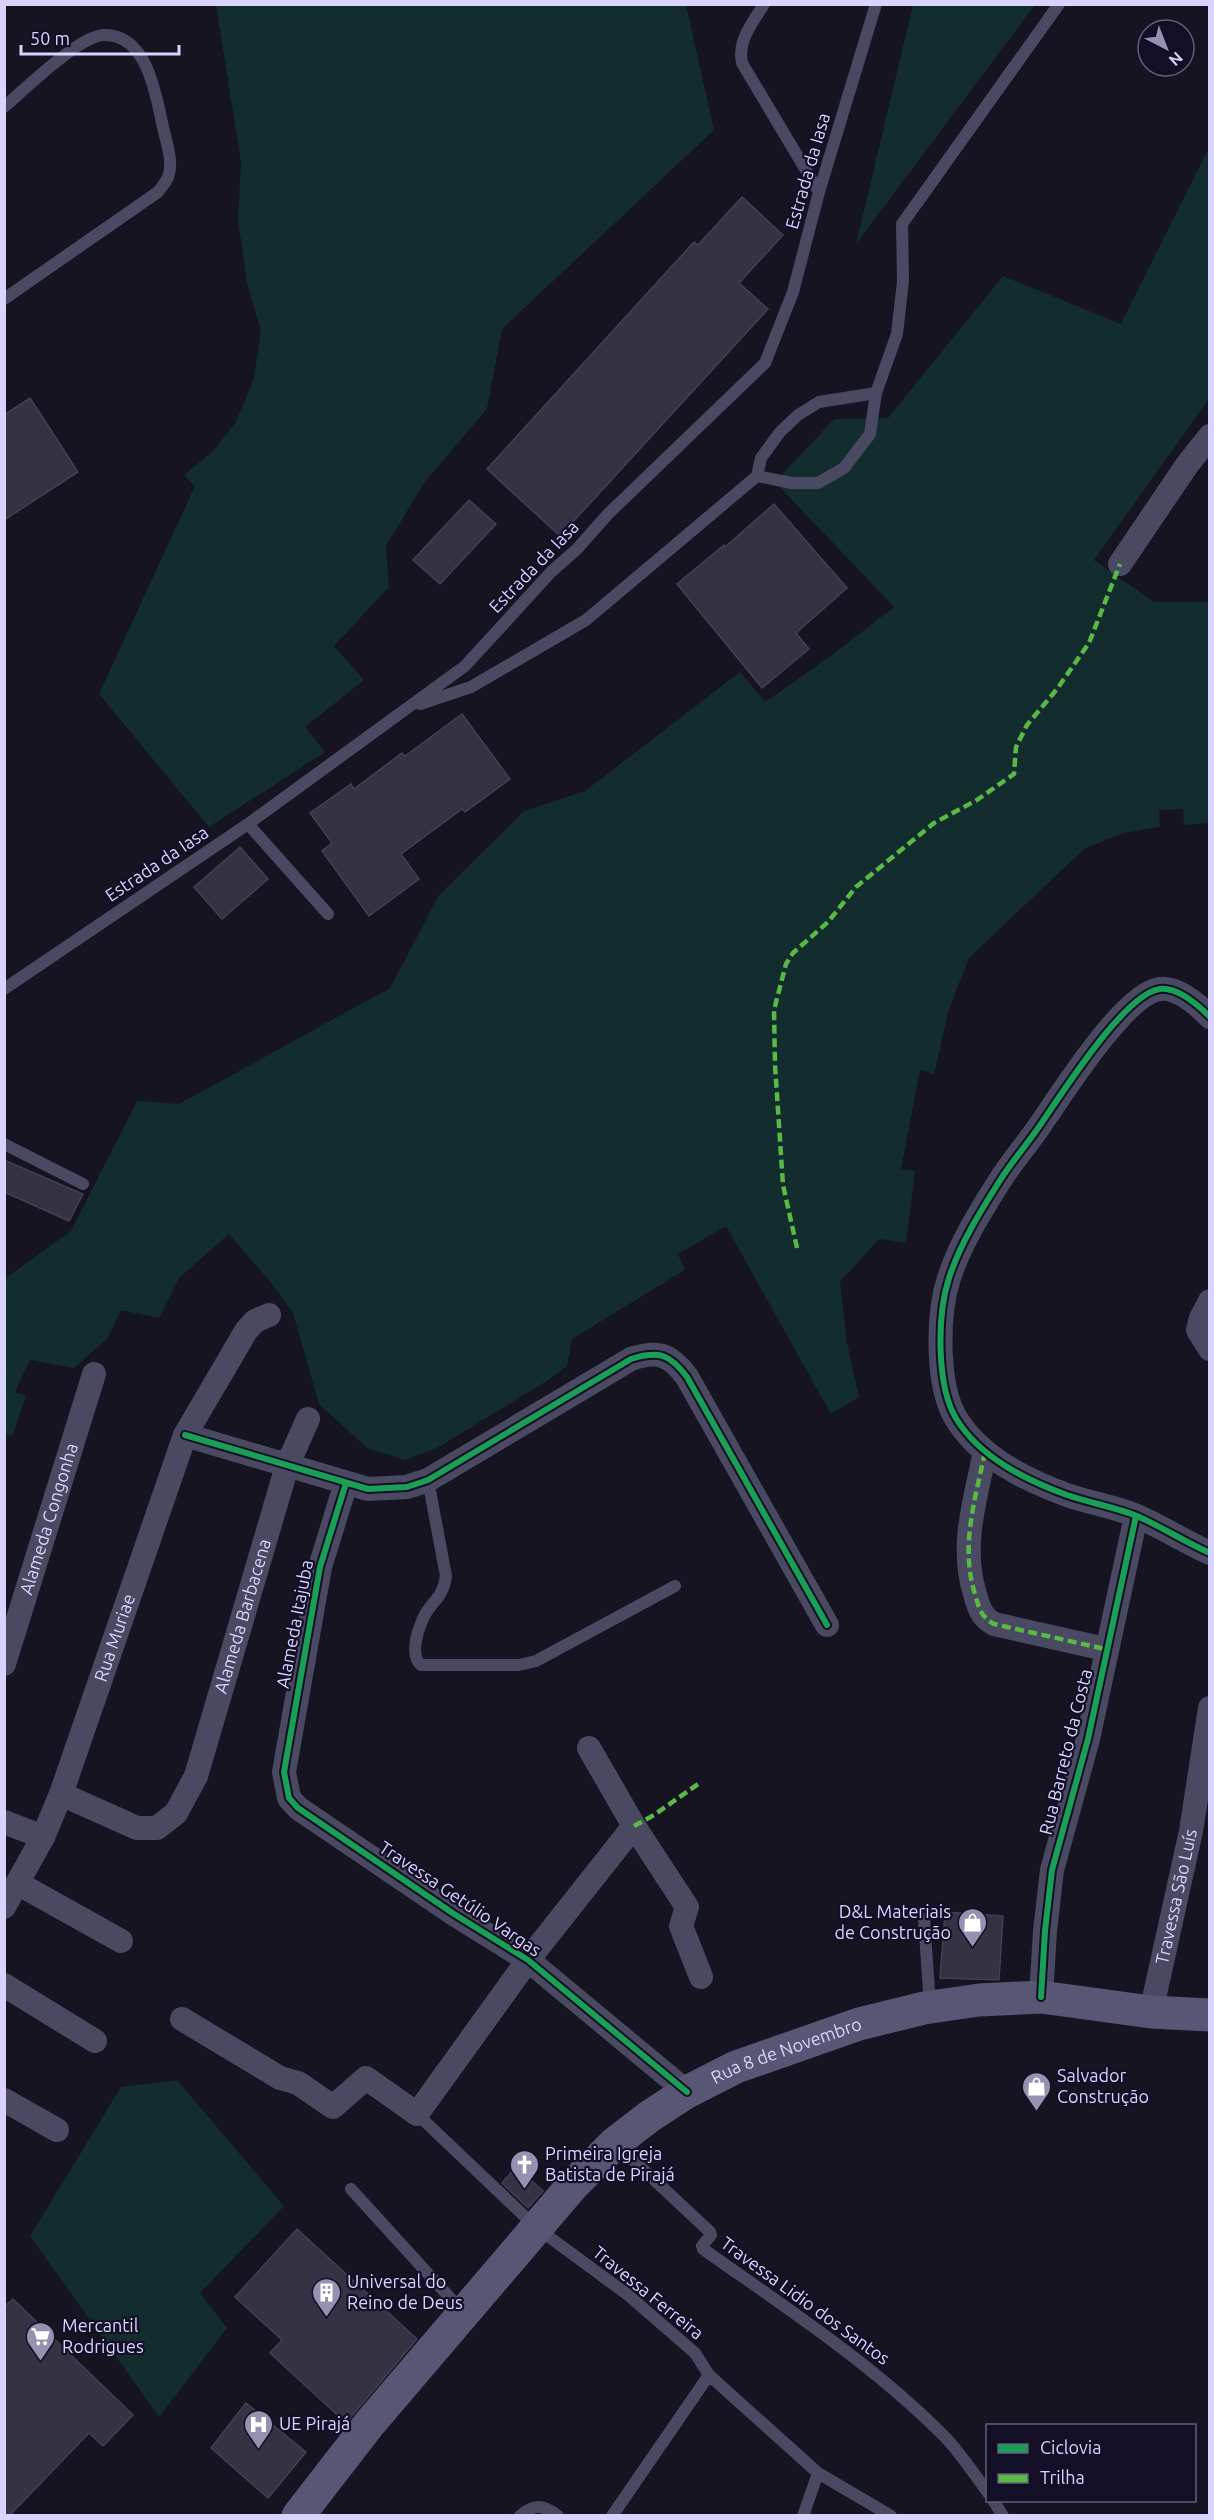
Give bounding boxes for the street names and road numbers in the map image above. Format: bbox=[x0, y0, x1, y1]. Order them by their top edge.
street label: Estrada da Iasa bbox=[781, 110, 833, 231]
street label: Estrada da Iasa bbox=[484, 516, 582, 616]
street label: Estrada da Iasa bbox=[101, 821, 212, 905]
street label: Alameda Congonha bbox=[15, 1440, 81, 1597]
street label: Alameda Barbacena bbox=[210, 1536, 274, 1696]
street label: Alameda Itajuba bbox=[272, 1558, 316, 1690]
street label: Rua Muriae bbox=[90, 1591, 138, 1684]
street label: Rua Barreto da Costa bbox=[1035, 1667, 1095, 1837]
street label: Travessa São Luís bbox=[1151, 1827, 1200, 1966]
street label: Travessa Getúlio Vargas bbox=[376, 1837, 545, 1960]
street label: Rua 8 de Novembro bbox=[707, 2013, 864, 2087]
street label: Travessa Lidio dos Santos bbox=[717, 2232, 894, 2368]
street label: Travessa Ferreira bbox=[589, 2242, 708, 2343]

